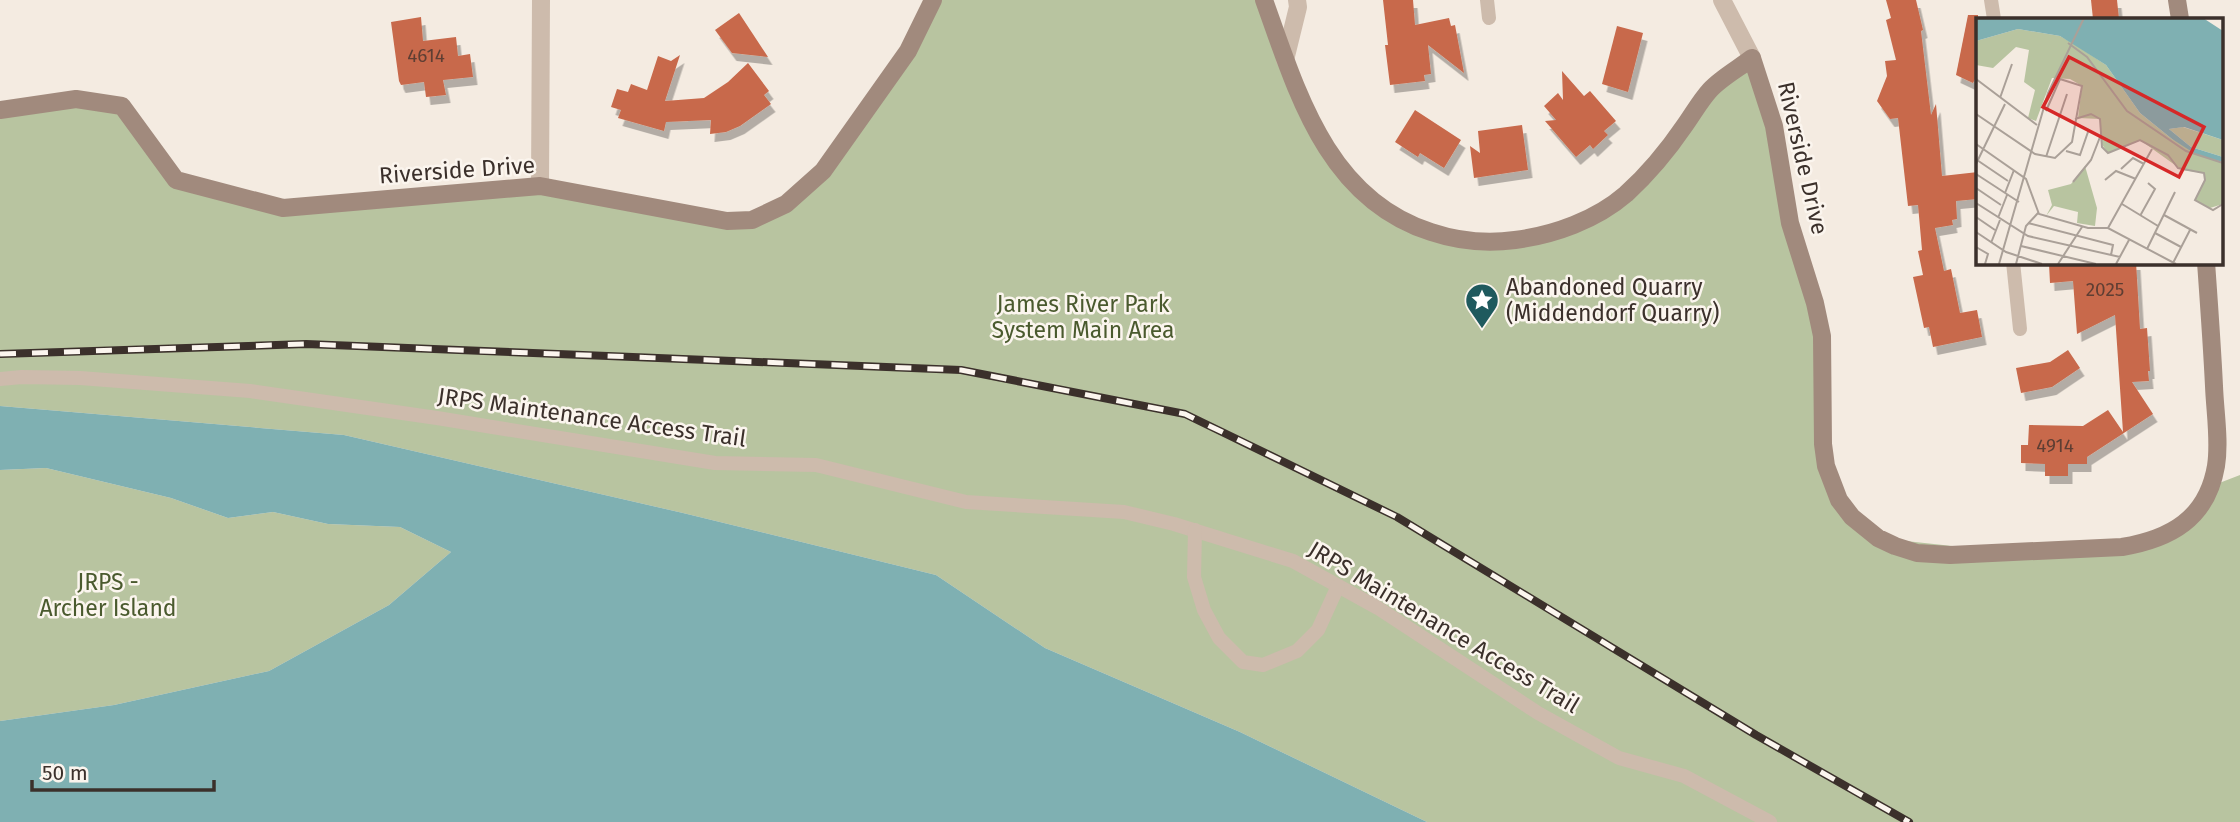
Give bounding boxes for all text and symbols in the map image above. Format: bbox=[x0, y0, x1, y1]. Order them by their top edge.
inset map bbox=[1976, 18, 2222, 264]
house number: 4614 bbox=[407, 44, 445, 67]
street label: Riverside Drive bbox=[1772, 79, 1834, 237]
street label: Riverside Drive bbox=[378, 151, 536, 189]
place label: Abandoned Quarry (Middendorf Quarry) bbox=[1506, 273, 1720, 327]
house number: 2025 bbox=[2086, 278, 2124, 301]
place icon: Abandoned Quarry (Middendorf Quarry) bbox=[1463, 281, 1501, 330]
park label: James River Park System Main Area bbox=[991, 290, 1175, 344]
street label: JRPS Maintenance Access Trail bbox=[436, 381, 748, 453]
house number: 4914 bbox=[2036, 434, 2074, 457]
street label: JRPS Maintenance Access Trail bbox=[1303, 535, 1585, 719]
park label: JRPS - Archer Island bbox=[39, 568, 177, 622]
scale bar bbox=[32, 748, 214, 792]
text: 50 m bbox=[42, 760, 88, 786]

